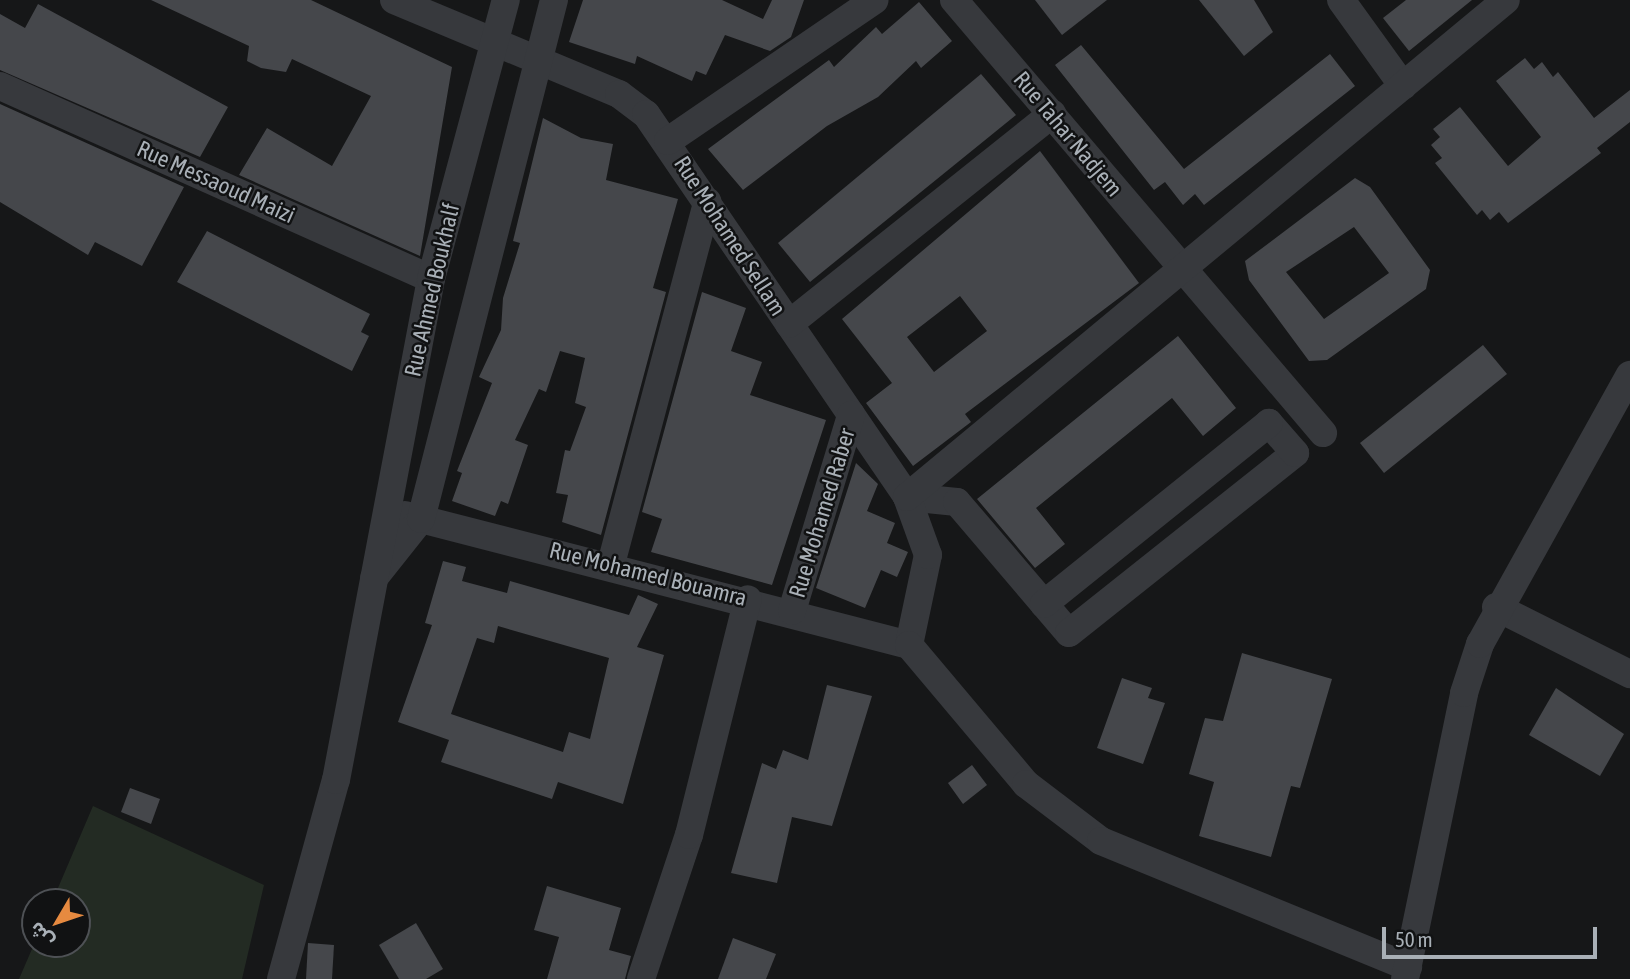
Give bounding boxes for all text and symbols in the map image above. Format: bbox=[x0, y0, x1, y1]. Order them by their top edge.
street label: Rue Tahar Nadjem bbox=[1008, 66, 1128, 202]
street label: Rue Messaoud Maizi bbox=[133, 135, 299, 229]
street label: Rue Mohamed Sellam bbox=[668, 151, 792, 321]
street label: Rue Ahmed Boukhalf bbox=[399, 201, 465, 379]
street label: Rue Mohamed Raber bbox=[783, 425, 861, 601]
street label: Rue Mohamed Bouamra bbox=[547, 536, 749, 612]
north arrow bbox=[21, 888, 91, 958]
scale bar bbox=[1385, 912, 1600, 956]
text: ش bbox=[24, 918, 58, 952]
text: 50 m bbox=[1395, 927, 1433, 951]

